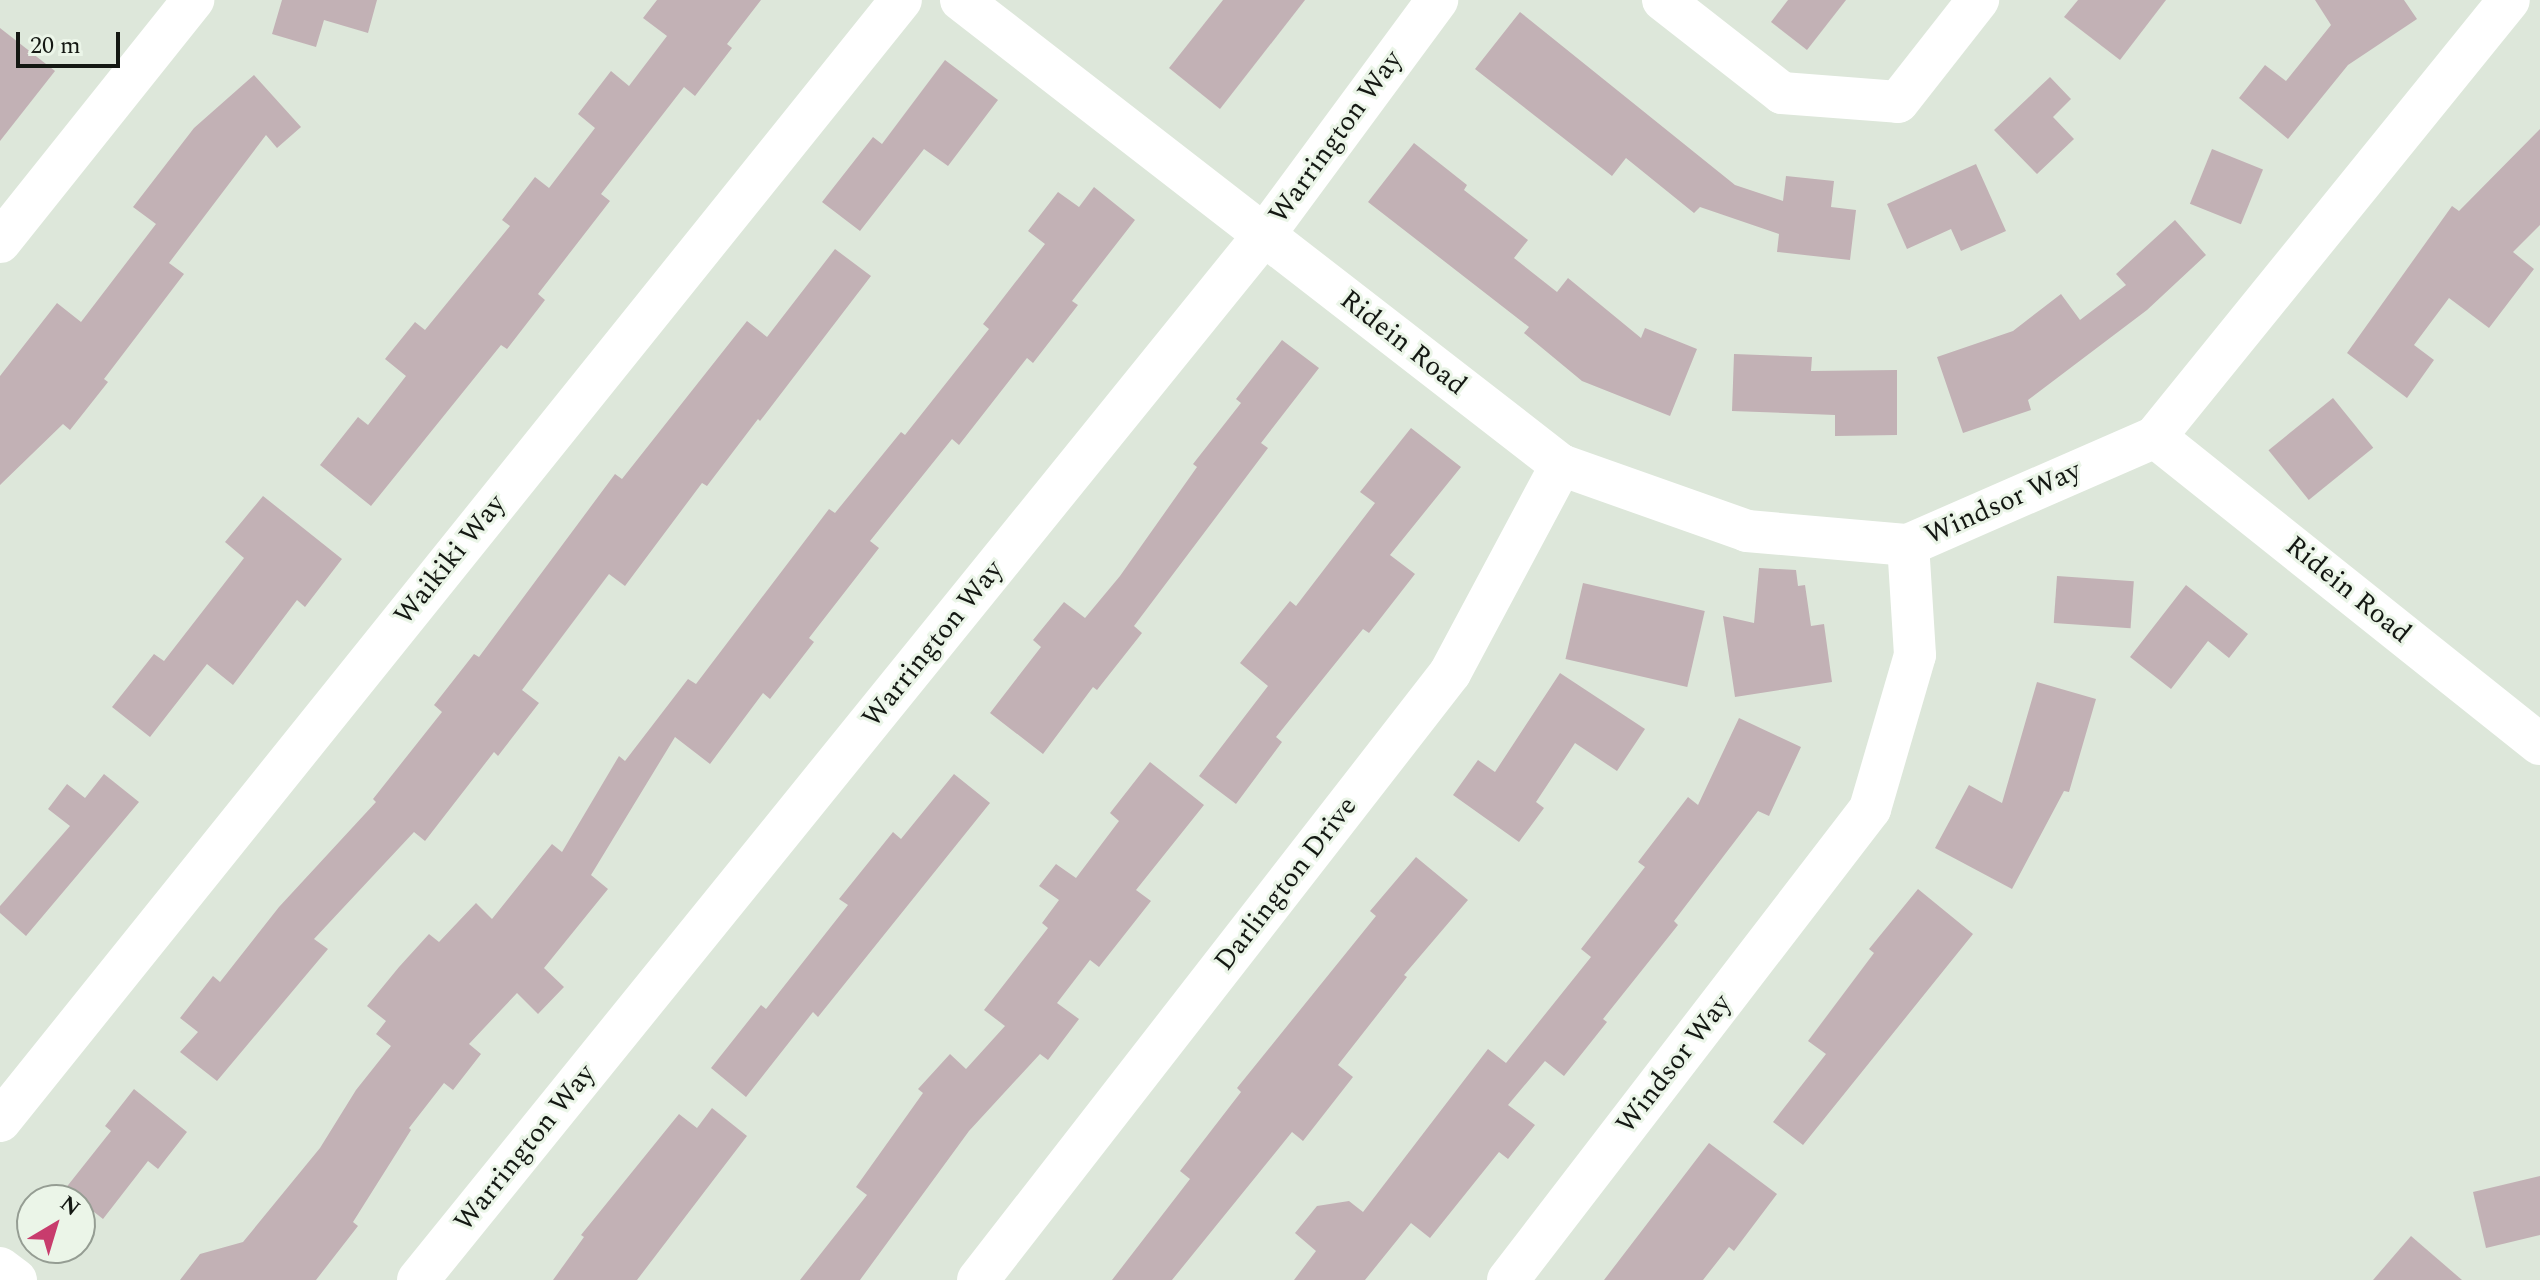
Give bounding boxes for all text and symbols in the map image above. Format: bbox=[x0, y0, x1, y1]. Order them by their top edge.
scale bar bbox=[20, 16, 124, 66]
text: 20 m bbox=[30, 28, 81, 64]
street label: Warrington Way bbox=[1262, 44, 1410, 230]
street label: Ridein Road bbox=[1333, 283, 1473, 403]
street label: Windsor Way bbox=[1920, 454, 2086, 552]
street label: Waikiki Way bbox=[387, 488, 513, 632]
street label: Ridein Road bbox=[2279, 529, 2417, 651]
street label: Warrington Way bbox=[855, 554, 1011, 734]
street label: Darlington Drive bbox=[1208, 790, 1364, 978]
street label: Windsor Way bbox=[1609, 988, 1739, 1140]
street label: Warrington Way bbox=[447, 1058, 603, 1238]
north arrow bbox=[16, 1184, 96, 1264]
text: N bbox=[53, 1188, 87, 1225]

